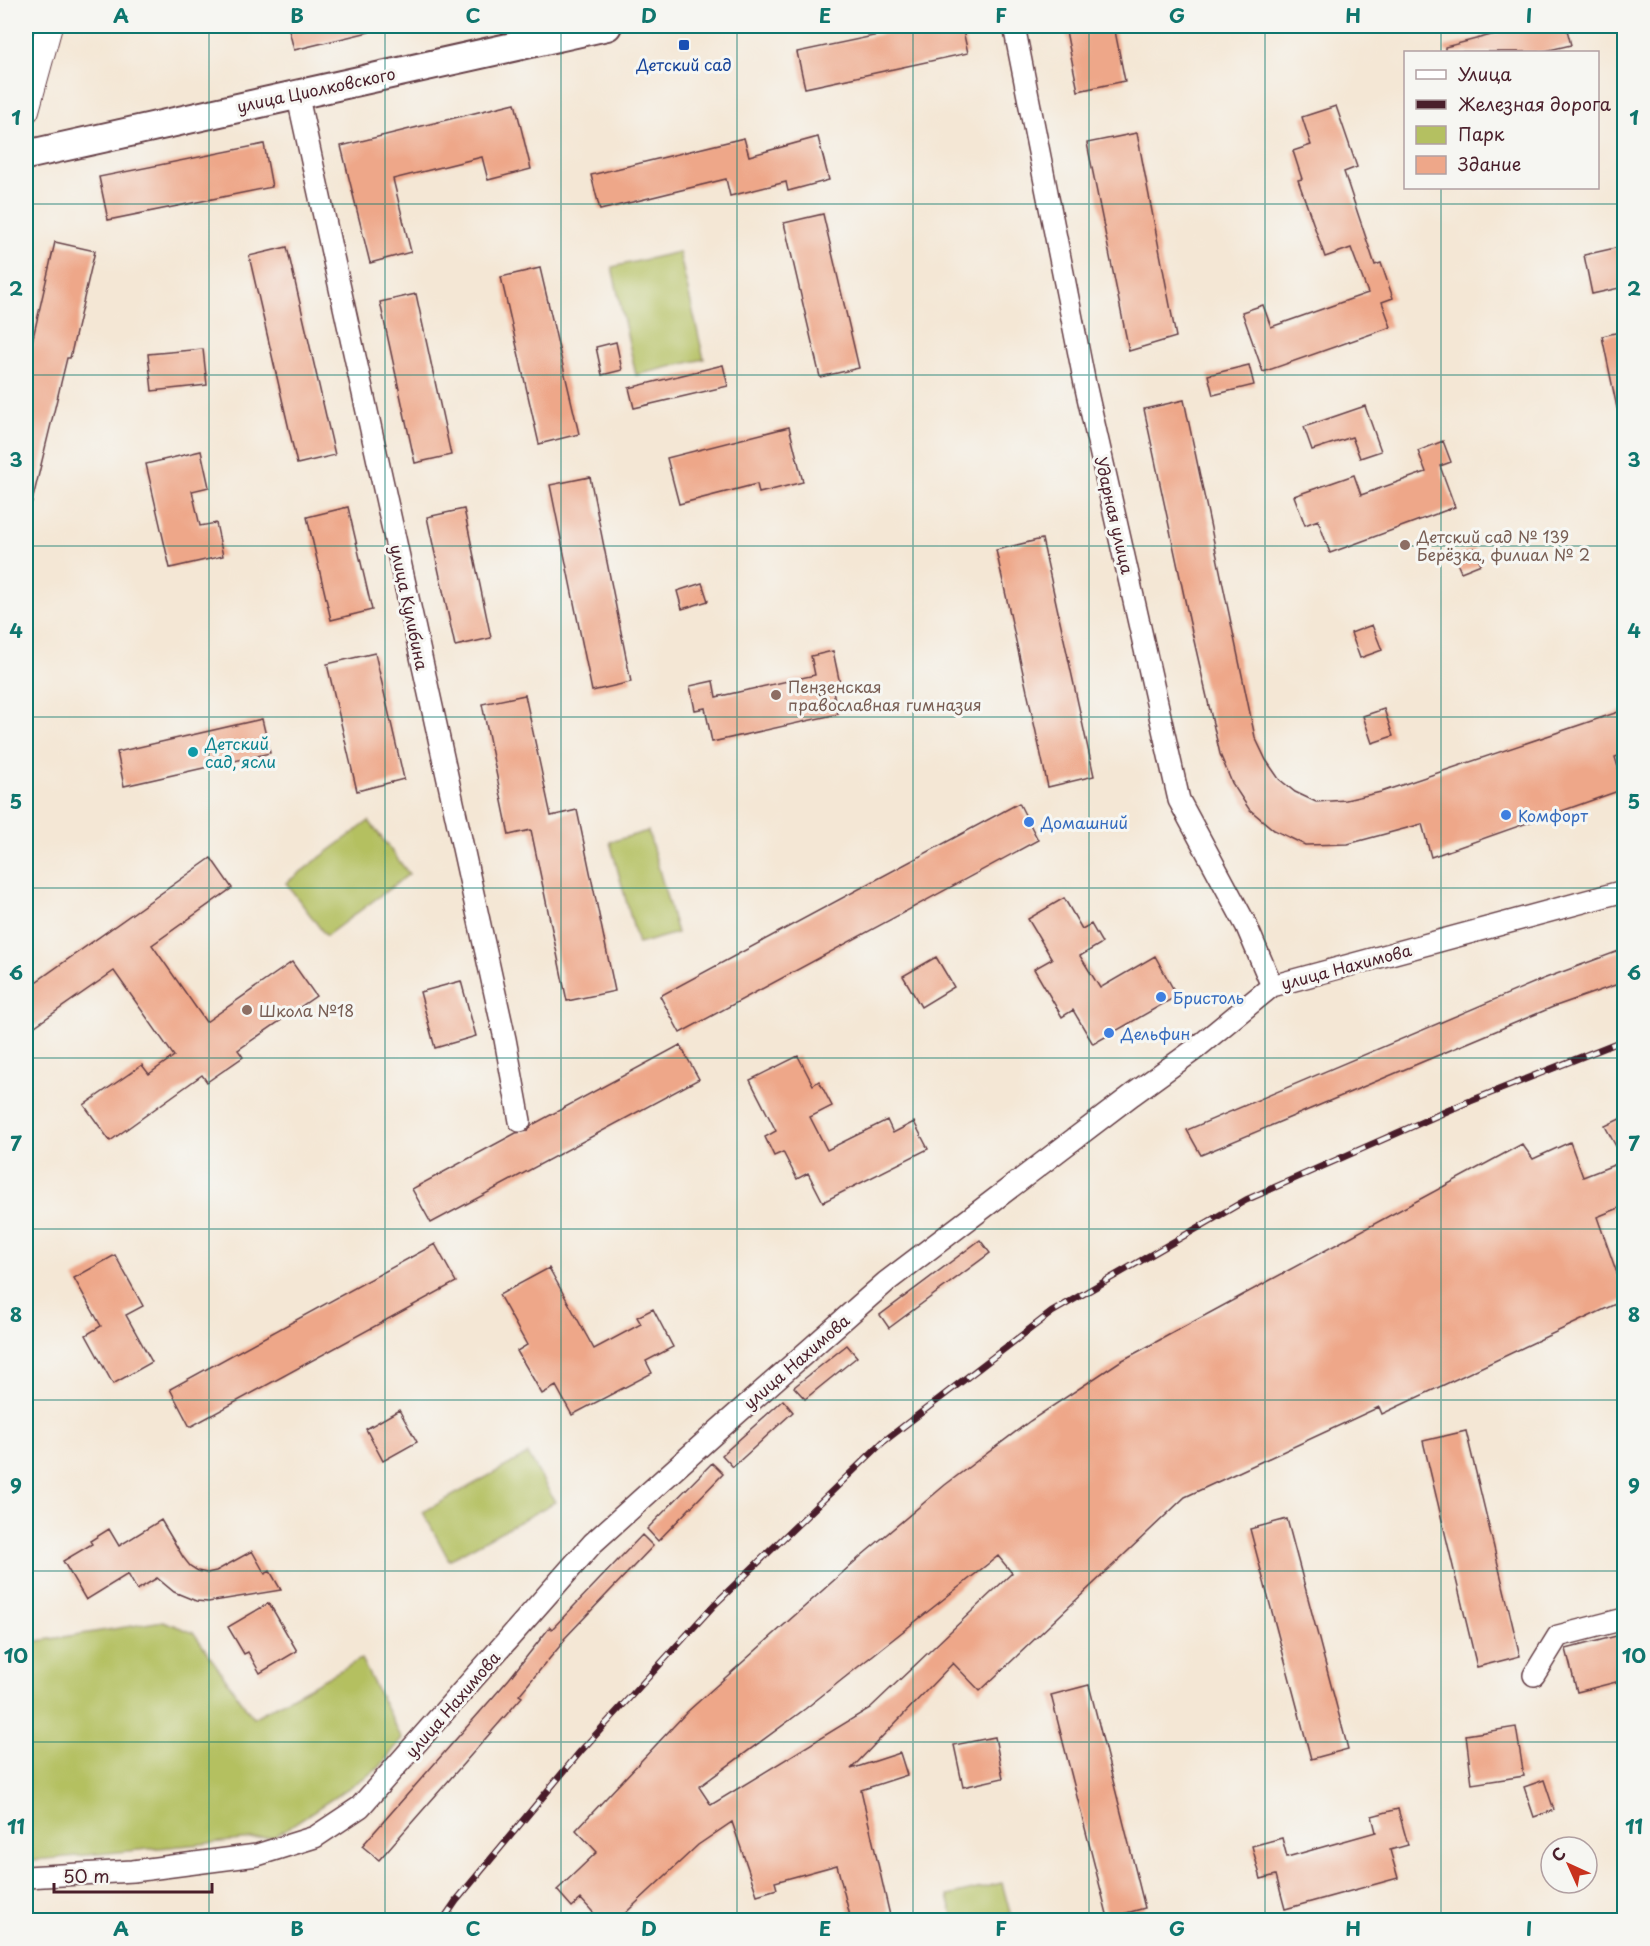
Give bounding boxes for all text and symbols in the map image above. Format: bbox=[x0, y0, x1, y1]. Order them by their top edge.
text: A bbox=[113, 0, 129, 30]
text: B bbox=[290, 0, 304, 30]
text: C bbox=[465, 0, 481, 30]
text: D bbox=[641, 0, 657, 30]
text: E bbox=[819, 0, 831, 30]
text: F bbox=[995, 0, 1007, 30]
text: G bbox=[1169, 0, 1185, 30]
text: H bbox=[1345, 0, 1361, 30]
text: I bbox=[1526, 0, 1532, 30]
marker: Детский сад bbox=[677, 38, 691, 52]
legend bbox=[1404, 51, 1599, 189]
place label: Детский сад bbox=[635, 52, 732, 76]
street label: улица Циолковского bbox=[235, 60, 397, 118]
text: Улица bbox=[1458, 60, 1512, 87]
text: Железная дорога bbox=[1458, 90, 1612, 117]
text: 1 bbox=[11, 102, 21, 132]
text: 1 bbox=[1629, 102, 1639, 132]
text: Парк bbox=[1458, 120, 1505, 147]
text: Здание bbox=[1458, 150, 1521, 177]
text: 2 bbox=[9, 273, 23, 303]
text: 2 bbox=[1627, 273, 1641, 303]
text: 3 bbox=[9, 444, 23, 474]
text: 3 bbox=[1627, 444, 1641, 474]
street label: Ударная улица bbox=[1090, 454, 1140, 576]
place label: Детский сад № 139 Берёзка, филиал № 2 bbox=[1416, 524, 1590, 566]
marker: Детский сад № 139 Берёзка, филиал № 2 bbox=[1398, 538, 1412, 552]
street label: улица Кулибина bbox=[385, 542, 435, 672]
text: 4 bbox=[9, 615, 23, 645]
text: 4 bbox=[1627, 615, 1641, 645]
place label: Пензенская православная гимназия bbox=[788, 674, 982, 716]
marker: Пензенская православная гимназия bbox=[769, 688, 783, 702]
place label: Детский сад, ясли bbox=[204, 731, 276, 773]
marker: Детский сад, ясли bbox=[186, 745, 200, 759]
text: 5 bbox=[10, 786, 22, 816]
text: 5 bbox=[1628, 786, 1640, 816]
place label: Комфорт bbox=[1518, 803, 1588, 827]
marker: Комфорт bbox=[1499, 808, 1513, 822]
place label: Домашний bbox=[1040, 810, 1128, 834]
marker: Домашний bbox=[1022, 815, 1036, 829]
street label: улица Нахимова bbox=[1278, 937, 1414, 995]
text: 6 bbox=[9, 957, 23, 987]
text: 6 bbox=[1627, 957, 1641, 987]
place label: Бристоль bbox=[1173, 985, 1244, 1009]
marker: Бристоль bbox=[1154, 990, 1168, 1004]
place label: Школа №18 bbox=[259, 998, 354, 1022]
marker: Школа №18 bbox=[240, 1003, 254, 1017]
place label: Дельфин bbox=[1120, 1021, 1191, 1045]
marker: Дельфин bbox=[1102, 1026, 1116, 1040]
text: 7 bbox=[10, 1128, 22, 1158]
text: 7 bbox=[1628, 1128, 1640, 1158]
text: 8 bbox=[10, 1299, 22, 1329]
text: 8 bbox=[1628, 1299, 1640, 1329]
street label: улица Нахимова bbox=[738, 1308, 854, 1414]
text: 9 bbox=[10, 1470, 22, 1500]
text: 9 bbox=[1628, 1470, 1640, 1500]
text: 10 bbox=[4, 1640, 28, 1670]
text: 10 bbox=[1622, 1640, 1646, 1670]
street label: улица Нахимова bbox=[399, 1646, 505, 1762]
text: 11 bbox=[7, 1811, 25, 1841]
text: 11 bbox=[1625, 1811, 1643, 1841]
north arrow bbox=[1539, 1835, 1599, 1895]
text: С bbox=[1545, 1841, 1570, 1866]
scale bar bbox=[54, 1856, 212, 1894]
text: 50 m bbox=[63, 1862, 110, 1889]
text: A bbox=[113, 1913, 129, 1943]
text: B bbox=[290, 1913, 304, 1943]
text: C bbox=[465, 1913, 481, 1943]
text: D bbox=[641, 1913, 657, 1943]
text: E bbox=[819, 1913, 831, 1943]
text: F bbox=[995, 1913, 1007, 1943]
text: G bbox=[1169, 1913, 1185, 1943]
text: H bbox=[1345, 1913, 1361, 1943]
text: I bbox=[1526, 1913, 1532, 1943]

